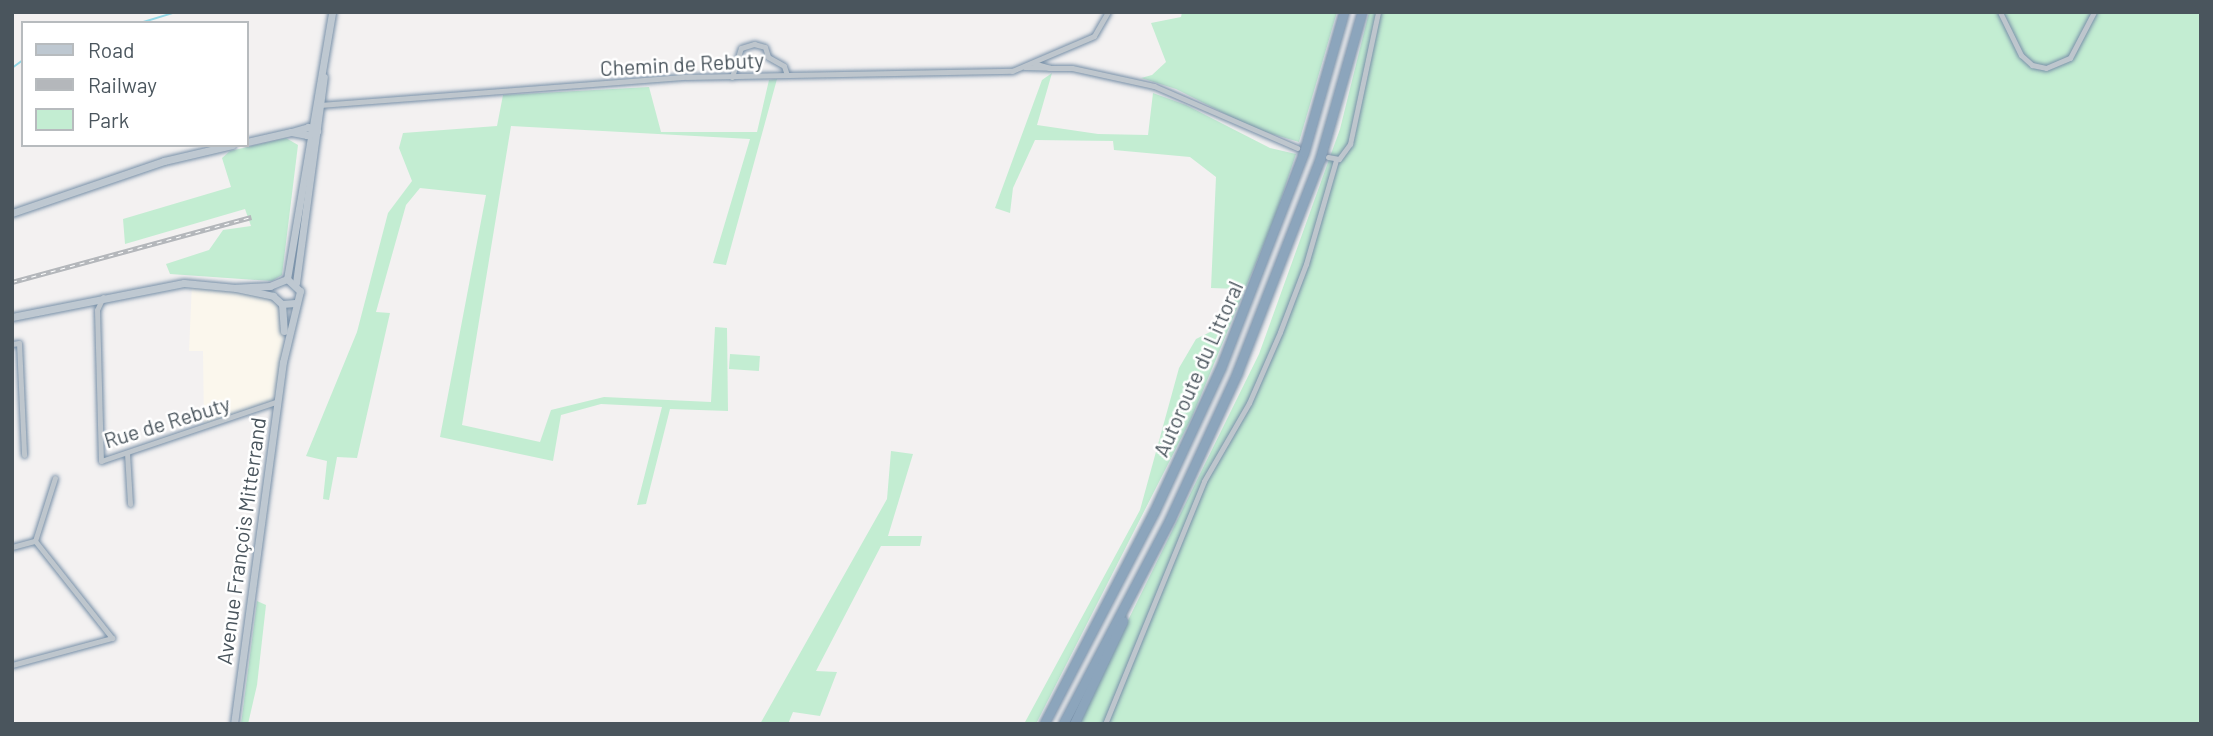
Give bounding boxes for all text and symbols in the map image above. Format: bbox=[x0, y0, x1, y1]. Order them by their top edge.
legend bbox=[21, 21, 248, 147]
text: Road bbox=[88, 37, 134, 62]
street label: Chemin de Rebuty bbox=[599, 47, 765, 81]
text: Railway bbox=[88, 72, 157, 97]
text: Park bbox=[88, 107, 129, 132]
street label: Autoroute du Littoral bbox=[1148, 277, 1248, 461]
street label: Rue de Rebuty bbox=[101, 391, 233, 453]
street label: Avenue François Mitterrand bbox=[211, 416, 271, 666]

